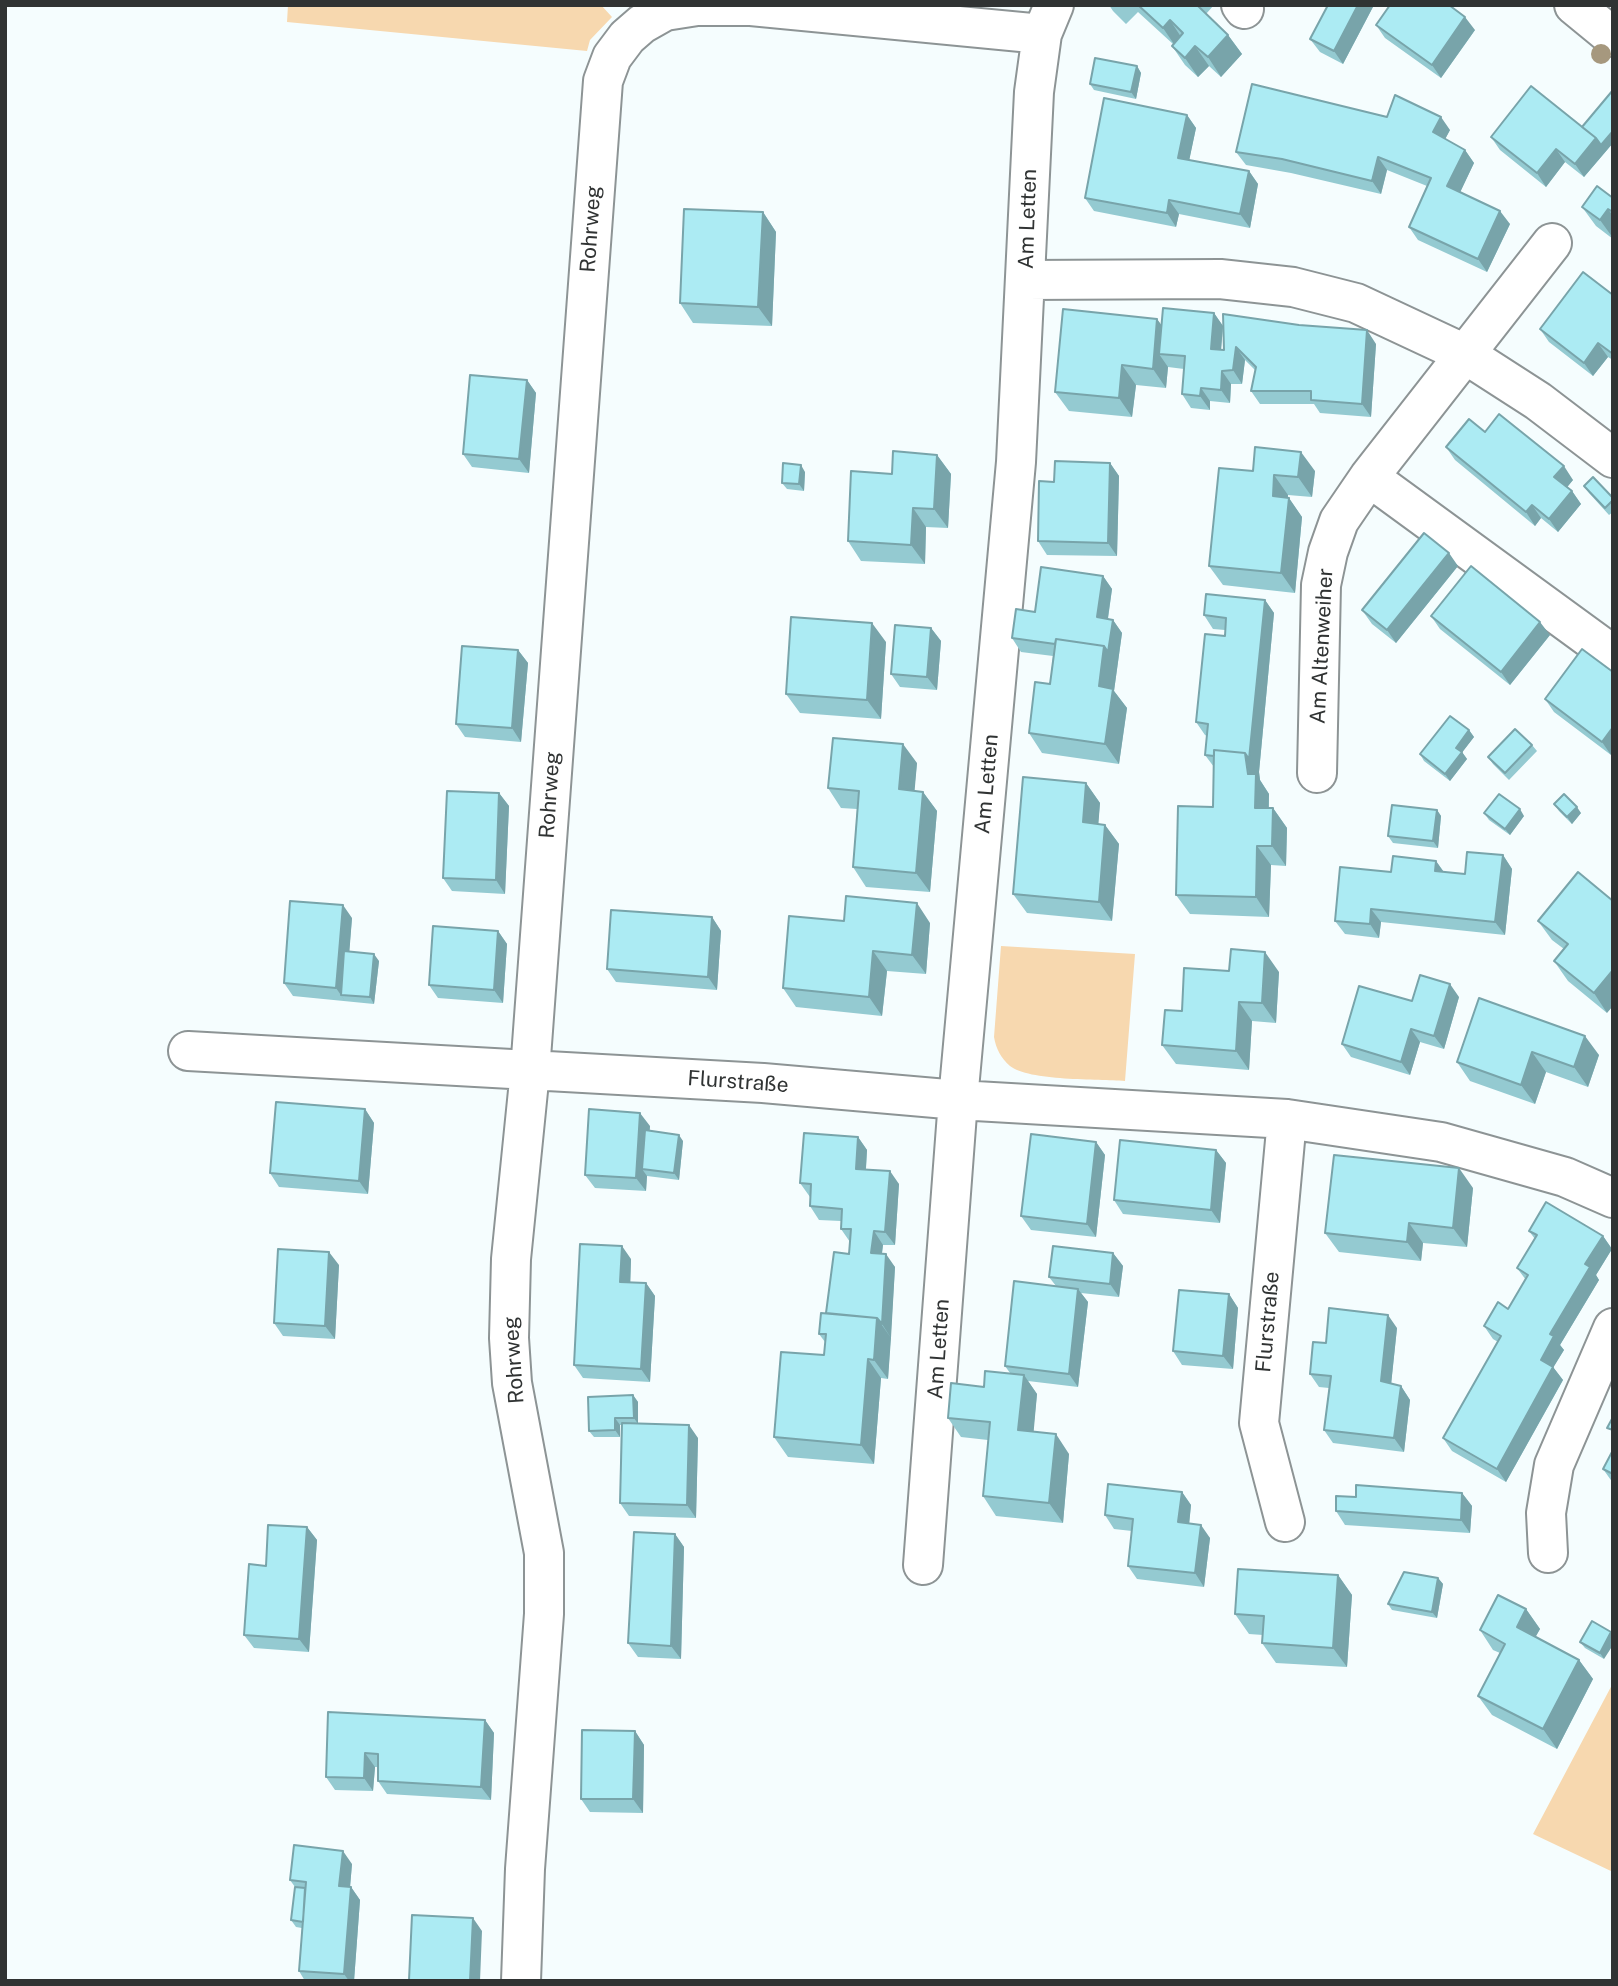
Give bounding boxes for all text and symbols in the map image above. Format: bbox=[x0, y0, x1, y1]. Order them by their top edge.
street label: Am Letten bbox=[1014, 168, 1042, 270]
street label: Rohrweg bbox=[575, 185, 607, 273]
street label: Am Altenweiher bbox=[1305, 568, 1339, 724]
street label: Am Letten bbox=[970, 733, 1004, 835]
street label: Rohrweg bbox=[534, 751, 566, 839]
street label: Flurstraße bbox=[687, 1066, 789, 1098]
street label: Flurstraße bbox=[1251, 1270, 1285, 1374]
street label: Am Letten bbox=[923, 1298, 955, 1400]
street label: Rohrweg bbox=[498, 1316, 530, 1404]

